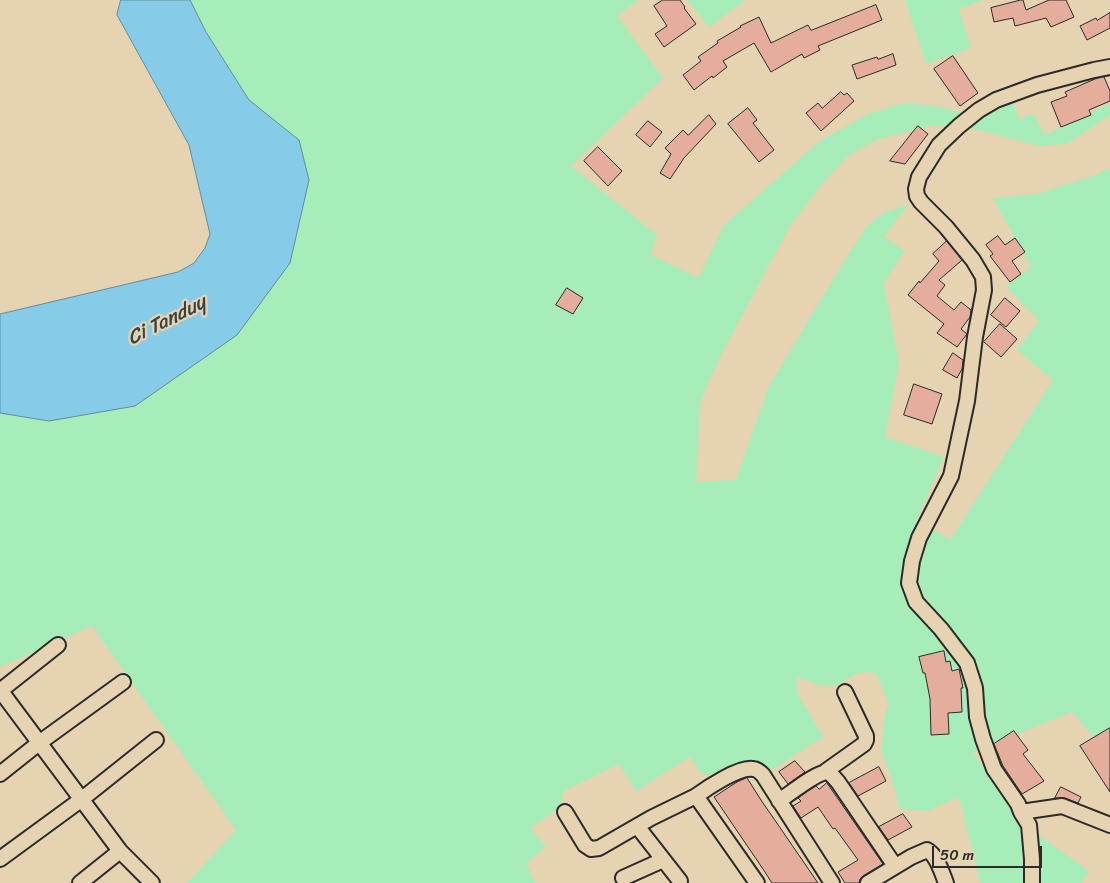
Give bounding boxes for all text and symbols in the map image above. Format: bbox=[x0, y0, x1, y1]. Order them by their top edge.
water label: Ci Tanduy bbox=[124, 291, 210, 351]
scale bar bbox=[935, 836, 1045, 868]
text: 50 m bbox=[940, 842, 974, 868]

